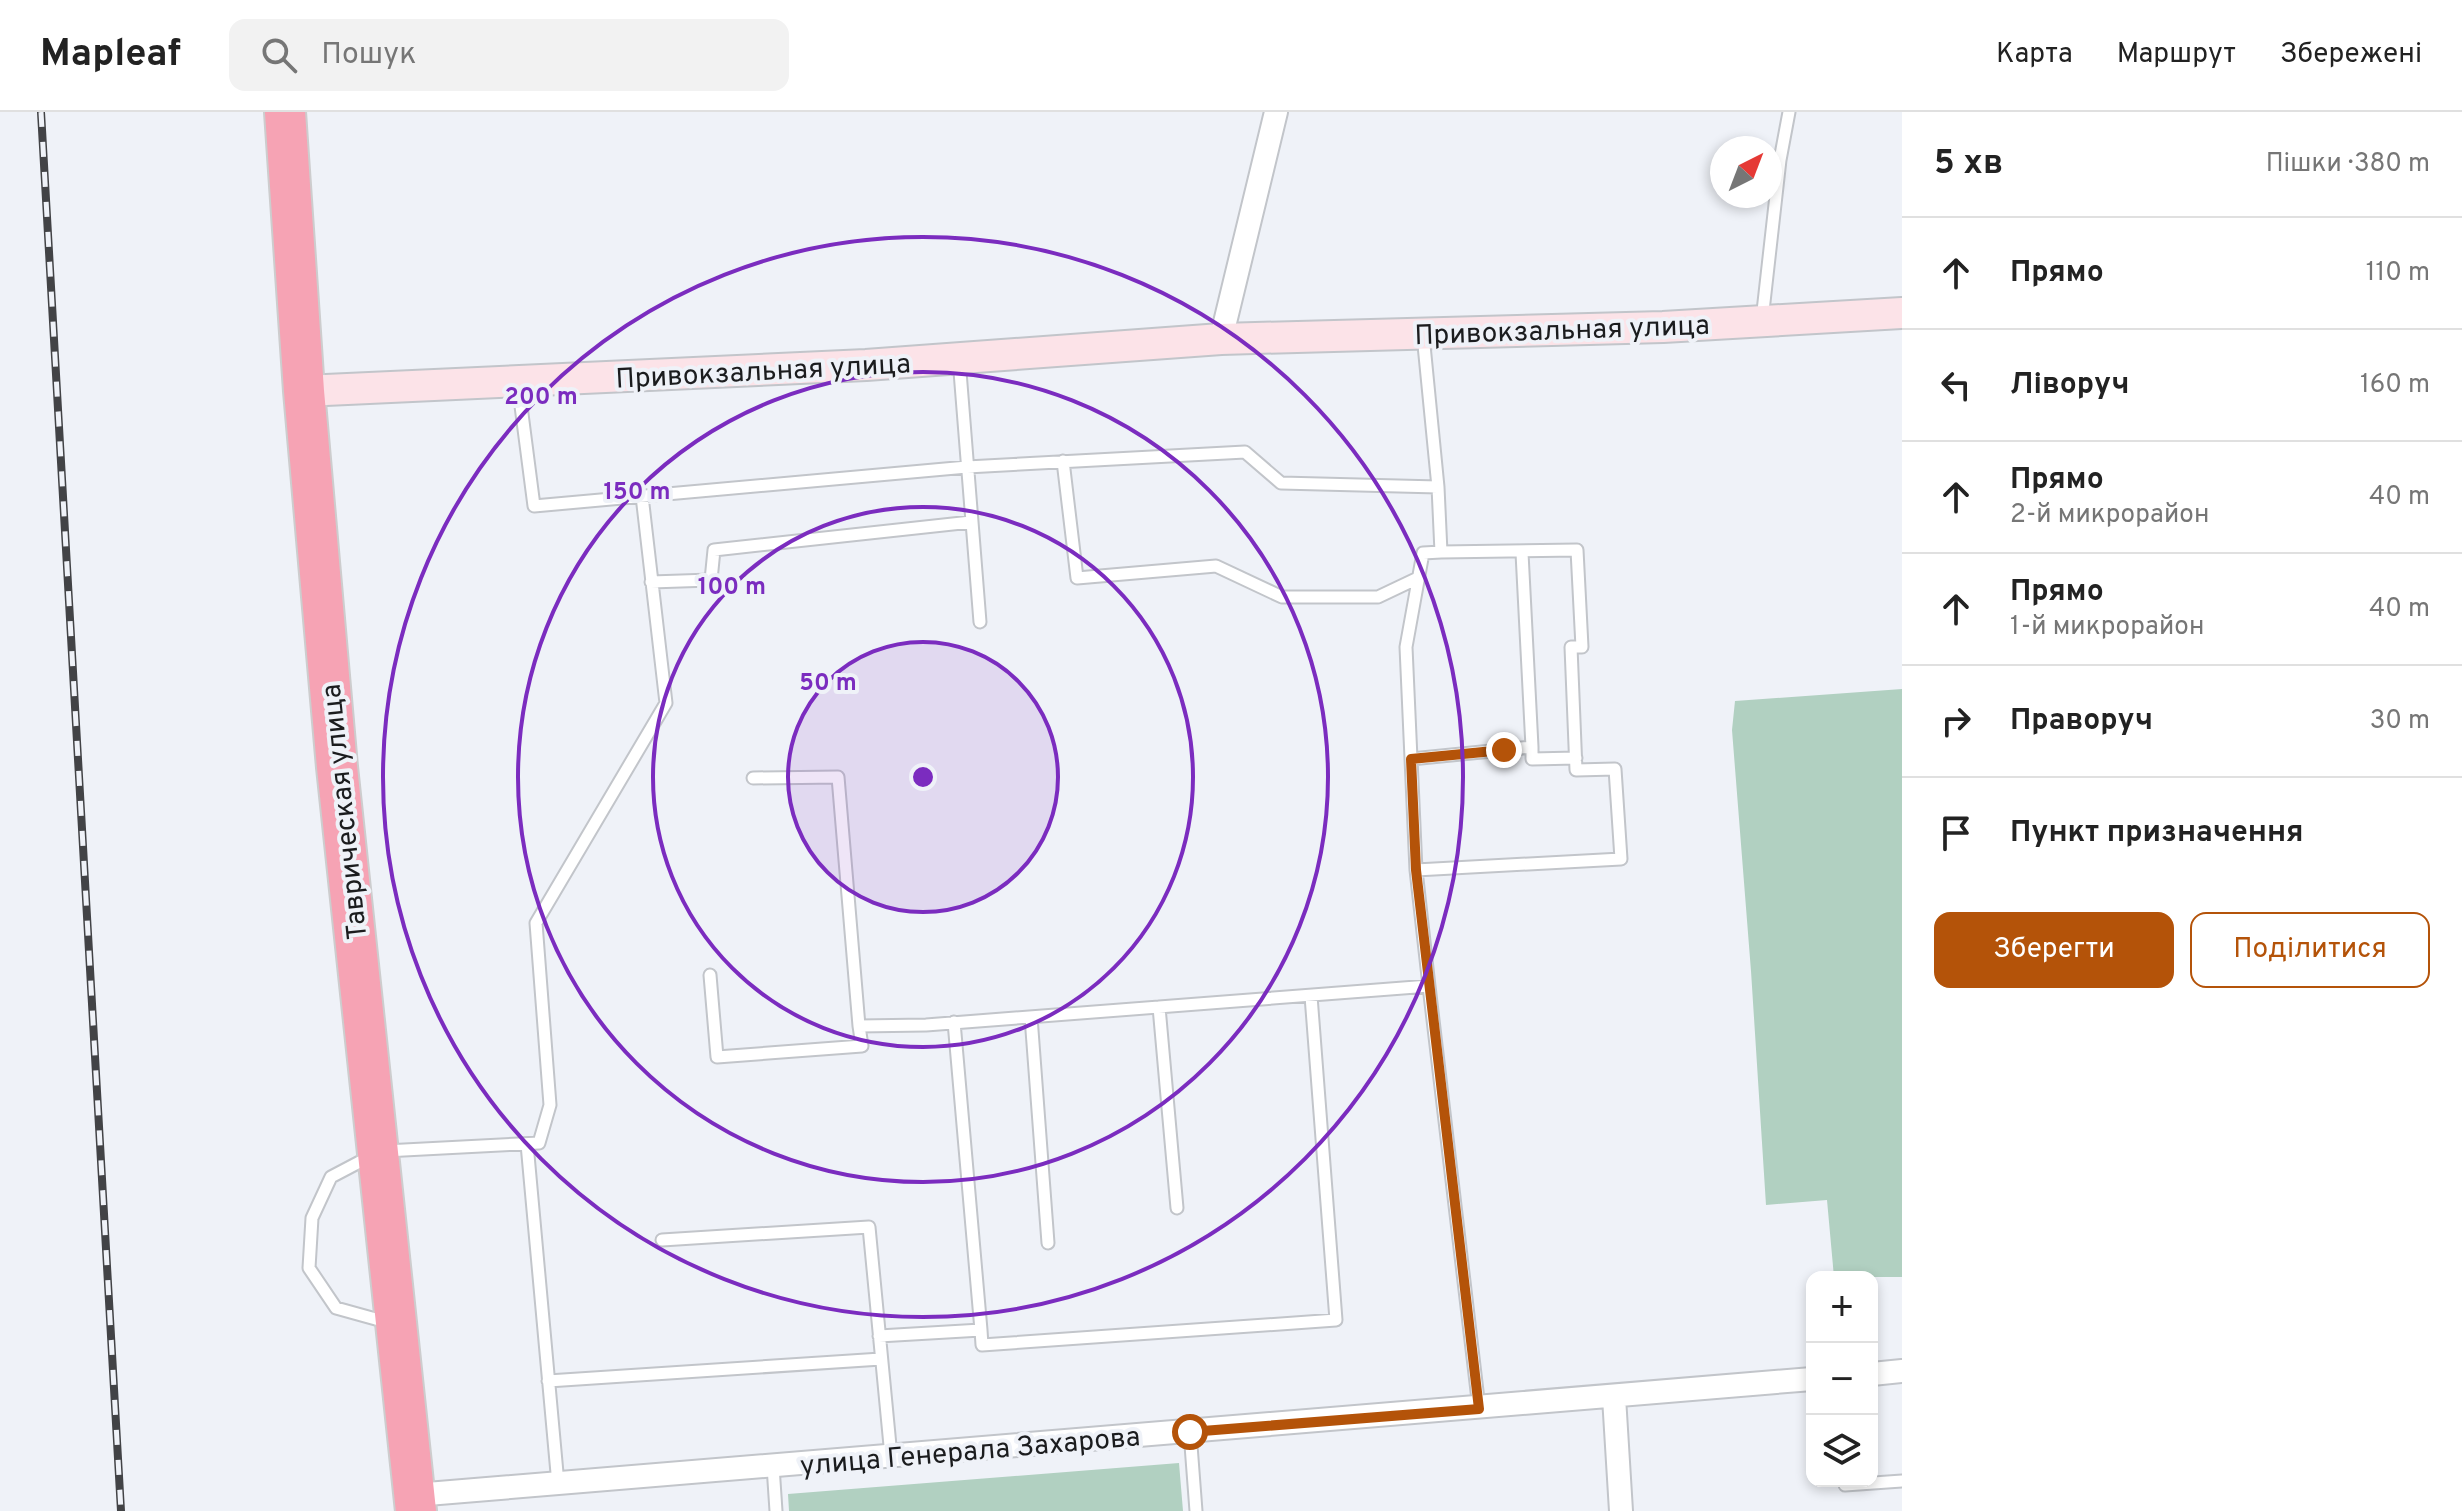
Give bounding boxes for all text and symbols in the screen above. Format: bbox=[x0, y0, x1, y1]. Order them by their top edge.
search box bbox=[229, 19, 789, 91]
text: Mapleaf bbox=[40, 31, 181, 80]
icon: search bbox=[257, 33, 301, 77]
text: Пошук bbox=[321, 37, 416, 74]
text: Карта bbox=[1996, 37, 2073, 73]
text: Маршрут bbox=[2117, 37, 2236, 73]
text: Збережені bbox=[2280, 37, 2422, 73]
north arrow bbox=[1710, 136, 1782, 208]
text: 5 хв bbox=[1934, 143, 2003, 186]
text: Пішки · 380 m bbox=[2266, 148, 2430, 181]
icon: ahead bbox=[1934, 251, 1978, 295]
text: Прямо bbox=[2010, 255, 2104, 292]
text: 110 m bbox=[2366, 257, 2430, 290]
street label: Привокзальная улица bbox=[1414, 309, 1710, 355]
street label: Привокзальная улица bbox=[615, 347, 912, 399]
icon: left bbox=[1934, 363, 1978, 407]
text: Ліворуч bbox=[2010, 367, 2129, 404]
text: 160 m bbox=[2360, 369, 2430, 402]
text: 200 m bbox=[504, 383, 578, 413]
text: Прямо bbox=[2010, 462, 2104, 499]
icon: ahead bbox=[1934, 475, 1978, 519]
text: 150 m bbox=[603, 478, 671, 508]
text: 40 m bbox=[2369, 481, 2430, 514]
text: 2-й микрорайон bbox=[2010, 499, 2209, 532]
text: 100 m bbox=[698, 573, 766, 603]
text: Прямо bbox=[2010, 574, 2104, 611]
icon: ahead bbox=[1934, 587, 1978, 631]
text: 40 m bbox=[2369, 593, 2430, 626]
text: 1-й микрорайон bbox=[2010, 611, 2204, 644]
text: 50 m bbox=[799, 669, 857, 699]
street label: Таврическая улица bbox=[315, 682, 377, 941]
icon: right bbox=[1934, 699, 1978, 743]
text: Праворуч bbox=[2010, 703, 2153, 740]
text: 30 m bbox=[2370, 705, 2430, 738]
route end bbox=[1486, 732, 1522, 768]
centre of rings bbox=[909, 763, 937, 791]
icon: arrive bbox=[1934, 811, 1978, 855]
text: Пункт призначення bbox=[2010, 815, 2303, 852]
button: Зберегти bbox=[1934, 912, 2174, 988]
button: Поділитися bbox=[2190, 912, 2430, 988]
map controls bbox=[1806, 1271, 1878, 1487]
button: + bbox=[1806, 1271, 1878, 1343]
button: − bbox=[1806, 1343, 1878, 1415]
route start bbox=[1172, 1414, 1208, 1450]
button: layers bbox=[1806, 1415, 1878, 1487]
street label: улица Генерала Захарова bbox=[799, 1420, 1142, 1486]

